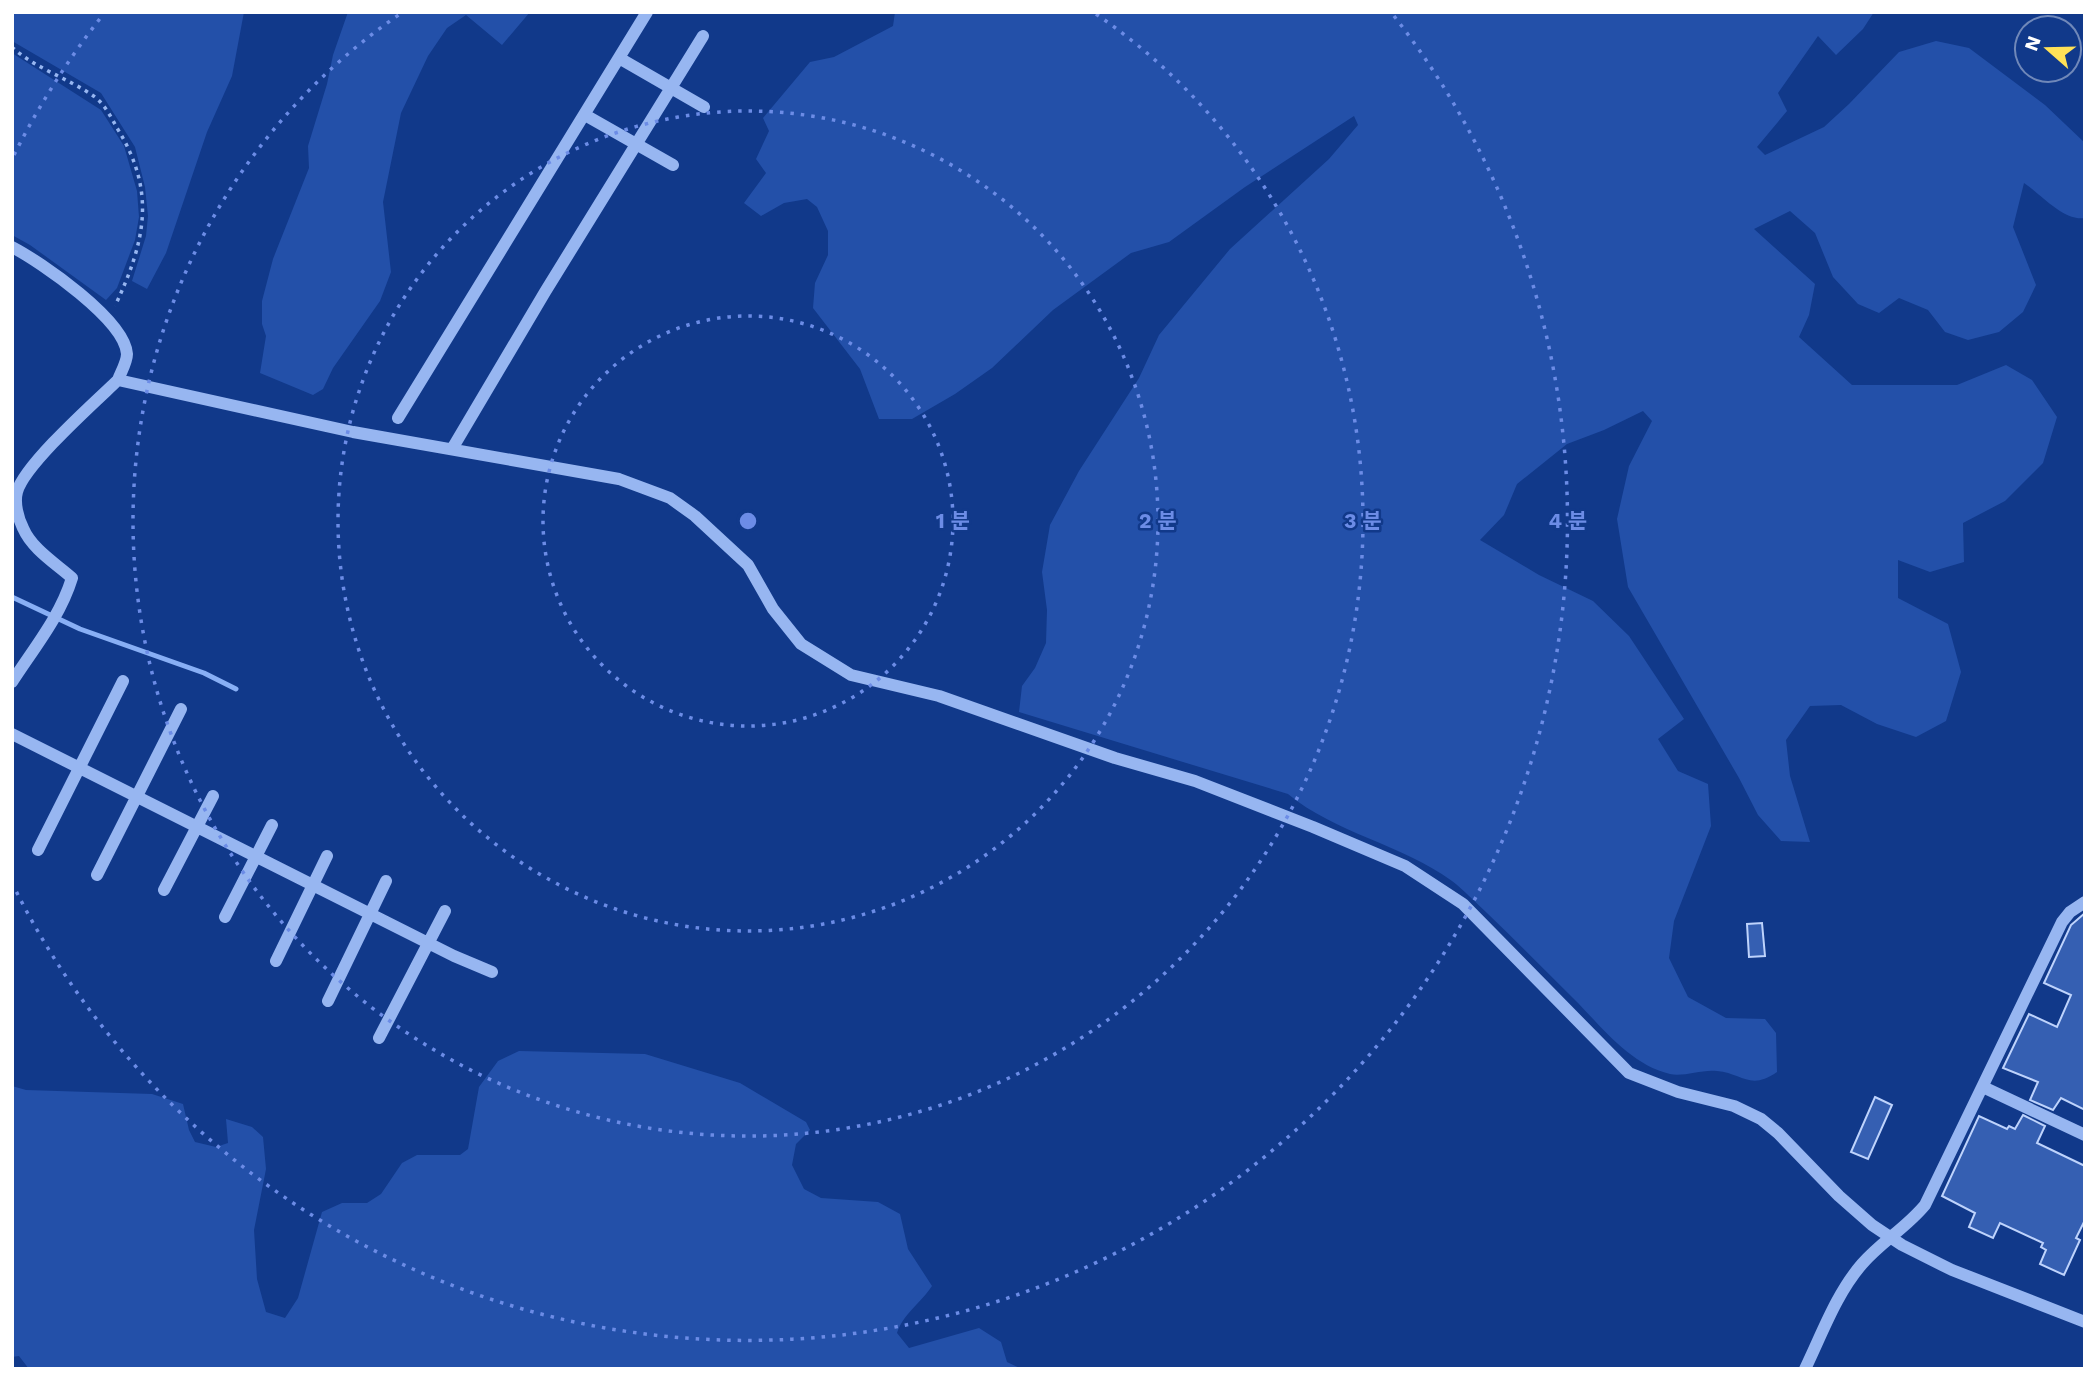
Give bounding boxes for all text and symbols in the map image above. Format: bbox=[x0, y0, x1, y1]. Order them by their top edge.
north arrow bbox=[2013, 14, 2083, 84]
text: N bbox=[2019, 33, 2046, 54]
text: 1 분 bbox=[936, 508, 970, 533]
text: 2 분 bbox=[1139, 508, 1177, 533]
text: 3 분 bbox=[1344, 508, 1382, 533]
text: 4 분 bbox=[1549, 508, 1587, 533]
centre of rings bbox=[736, 509, 760, 533]

